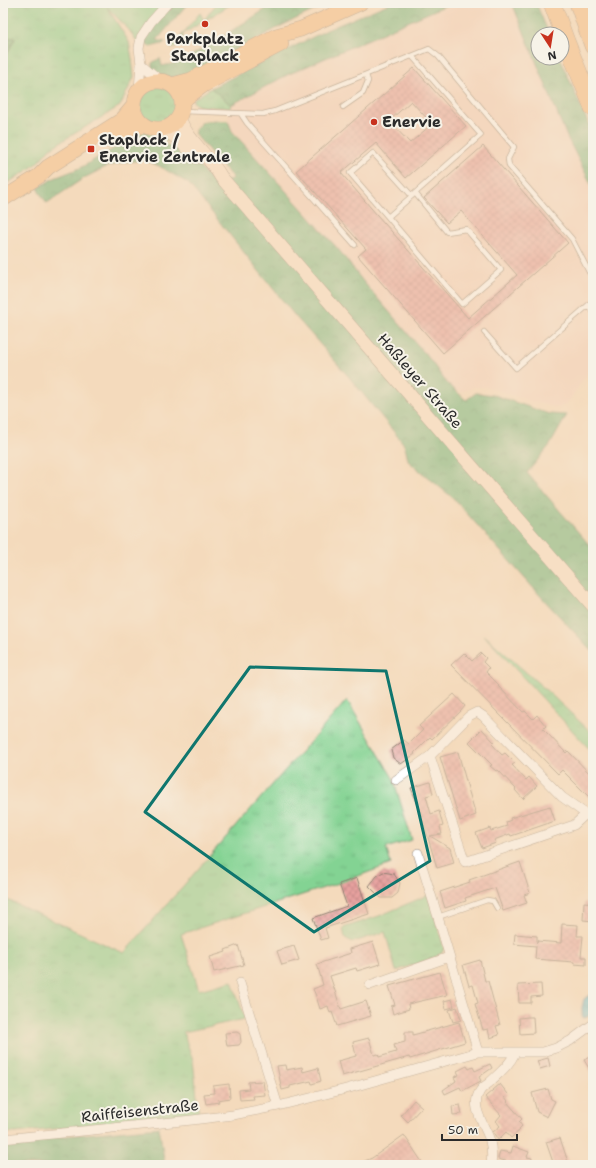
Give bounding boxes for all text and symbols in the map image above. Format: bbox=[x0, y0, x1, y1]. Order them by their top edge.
marker: Parkplatz Staplack bbox=[200, 19, 210, 29]
north arrow bbox=[530, 26, 570, 66]
place label: Parkplatz Staplack bbox=[166, 29, 244, 66]
text: N bbox=[546, 47, 558, 64]
place label: Enervie bbox=[382, 112, 441, 132]
marker: Enervie bbox=[369, 117, 379, 127]
place label: Staplack / Enervie Zentrale bbox=[99, 130, 230, 167]
marker: Staplack / Enervie Zentrale bbox=[86, 144, 96, 154]
street label: Haßleyer Straße bbox=[373, 329, 467, 433]
street label: Raiffeisenstraße bbox=[80, 1095, 200, 1127]
scale bar bbox=[442, 1116, 517, 1142]
text: 50 m bbox=[448, 1122, 478, 1138]

